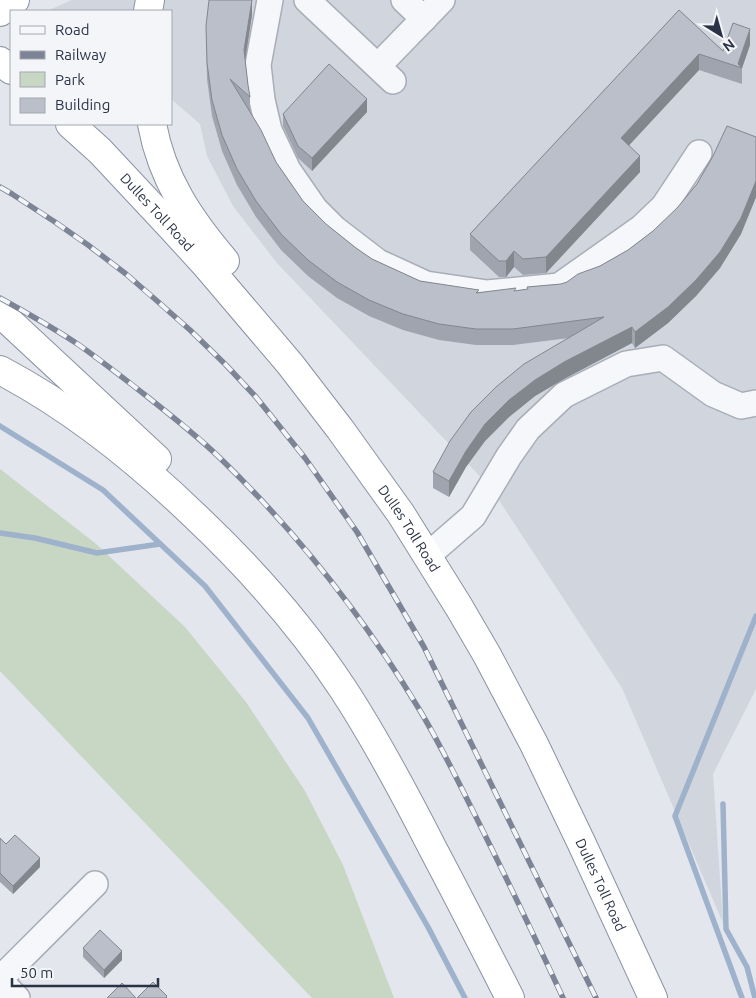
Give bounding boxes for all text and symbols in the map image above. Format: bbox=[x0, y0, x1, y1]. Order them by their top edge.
legend bbox=[10, 10, 172, 125]
north arrow bbox=[696, 10, 746, 60]
text: Road bbox=[55, 21, 90, 38]
text: N bbox=[720, 36, 738, 55]
text: Railway bbox=[55, 46, 106, 63]
text: Park bbox=[55, 71, 85, 88]
text: Building bbox=[55, 96, 110, 113]
street label: Dulles Toll Road bbox=[117, 170, 197, 254]
street label: Dulles Toll Road bbox=[375, 482, 443, 575]
street label: Dulles Toll Road bbox=[572, 836, 629, 934]
scale bar bbox=[12, 956, 159, 988]
text: 50 m bbox=[20, 964, 53, 981]

